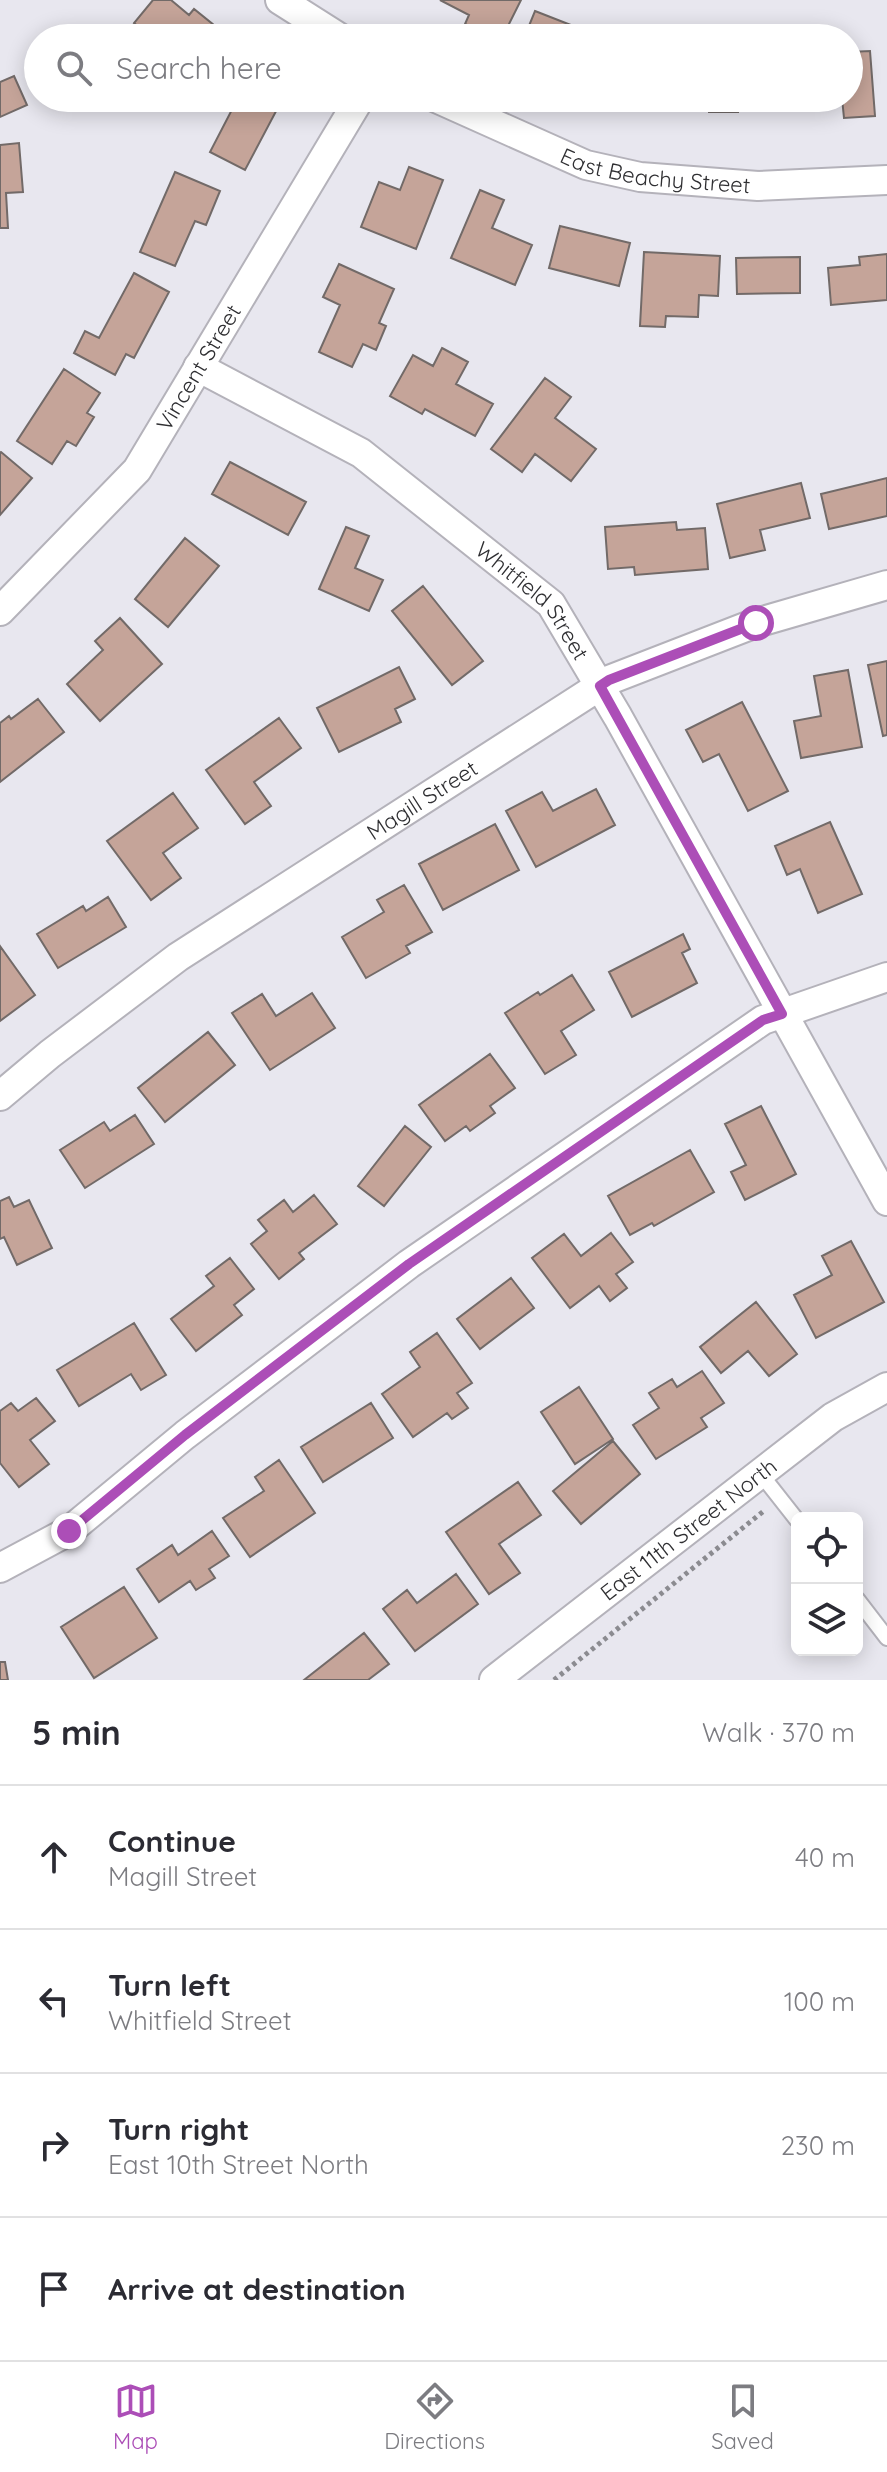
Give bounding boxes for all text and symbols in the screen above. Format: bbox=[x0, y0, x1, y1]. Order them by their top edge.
search box bbox=[24, 24, 863, 112]
icon: search bbox=[52, 46, 96, 90]
text: Search here bbox=[116, 49, 282, 87]
street label: East Beachy Street bbox=[556, 141, 751, 199]
street label: Vincent Street bbox=[150, 299, 247, 436]
street label: Whitfield Street bbox=[470, 535, 595, 665]
route start bbox=[738, 605, 774, 641]
street label: Magill Street bbox=[361, 754, 483, 846]
street label: East 11th Street North bbox=[594, 1452, 782, 1606]
map controls bbox=[791, 1512, 863, 1656]
button: locate bbox=[791, 1512, 863, 1584]
route end bbox=[51, 1513, 87, 1549]
button: layers bbox=[791, 1584, 863, 1656]
text: 5 min bbox=[32, 1711, 121, 1754]
text: Walk · 370 m bbox=[702, 1716, 855, 1749]
text: Continue bbox=[108, 1822, 236, 1860]
icon: ahead bbox=[32, 1835, 76, 1879]
text: 40 m bbox=[795, 1841, 855, 1874]
text: Magill Street bbox=[108, 1860, 257, 1893]
text: Turn left bbox=[108, 1966, 231, 2004]
icon: left bbox=[32, 1979, 76, 2023]
text: 100 m bbox=[784, 1985, 855, 2018]
text: Whitfield Street bbox=[108, 2004, 291, 2037]
text: Turn right bbox=[108, 2110, 249, 2148]
icon: right bbox=[32, 2123, 76, 2167]
text: 230 m bbox=[781, 2129, 855, 2162]
text: East 10th Street North bbox=[108, 2148, 369, 2181]
icon: arrive bbox=[32, 2267, 76, 2311]
text: Arrive at destination bbox=[108, 2270, 406, 2308]
tab: Map bbox=[113, 2379, 158, 2455]
tab: Directions bbox=[384, 2379, 485, 2455]
tab: Saved bbox=[711, 2379, 774, 2455]

